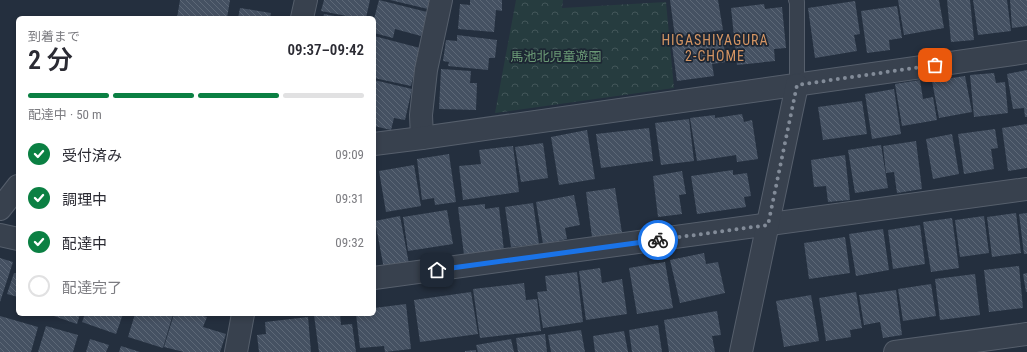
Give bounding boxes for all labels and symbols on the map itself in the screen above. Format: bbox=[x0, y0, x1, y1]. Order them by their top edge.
district label: HIGASHIYAGURA 2-CHOME bbox=[661, 32, 769, 64]
pin bbox=[918, 48, 952, 82]
park label: 馬池北児童遊園 bbox=[510, 49, 602, 64]
courier bbox=[638, 220, 678, 260]
pin bbox=[420, 253, 454, 287]

